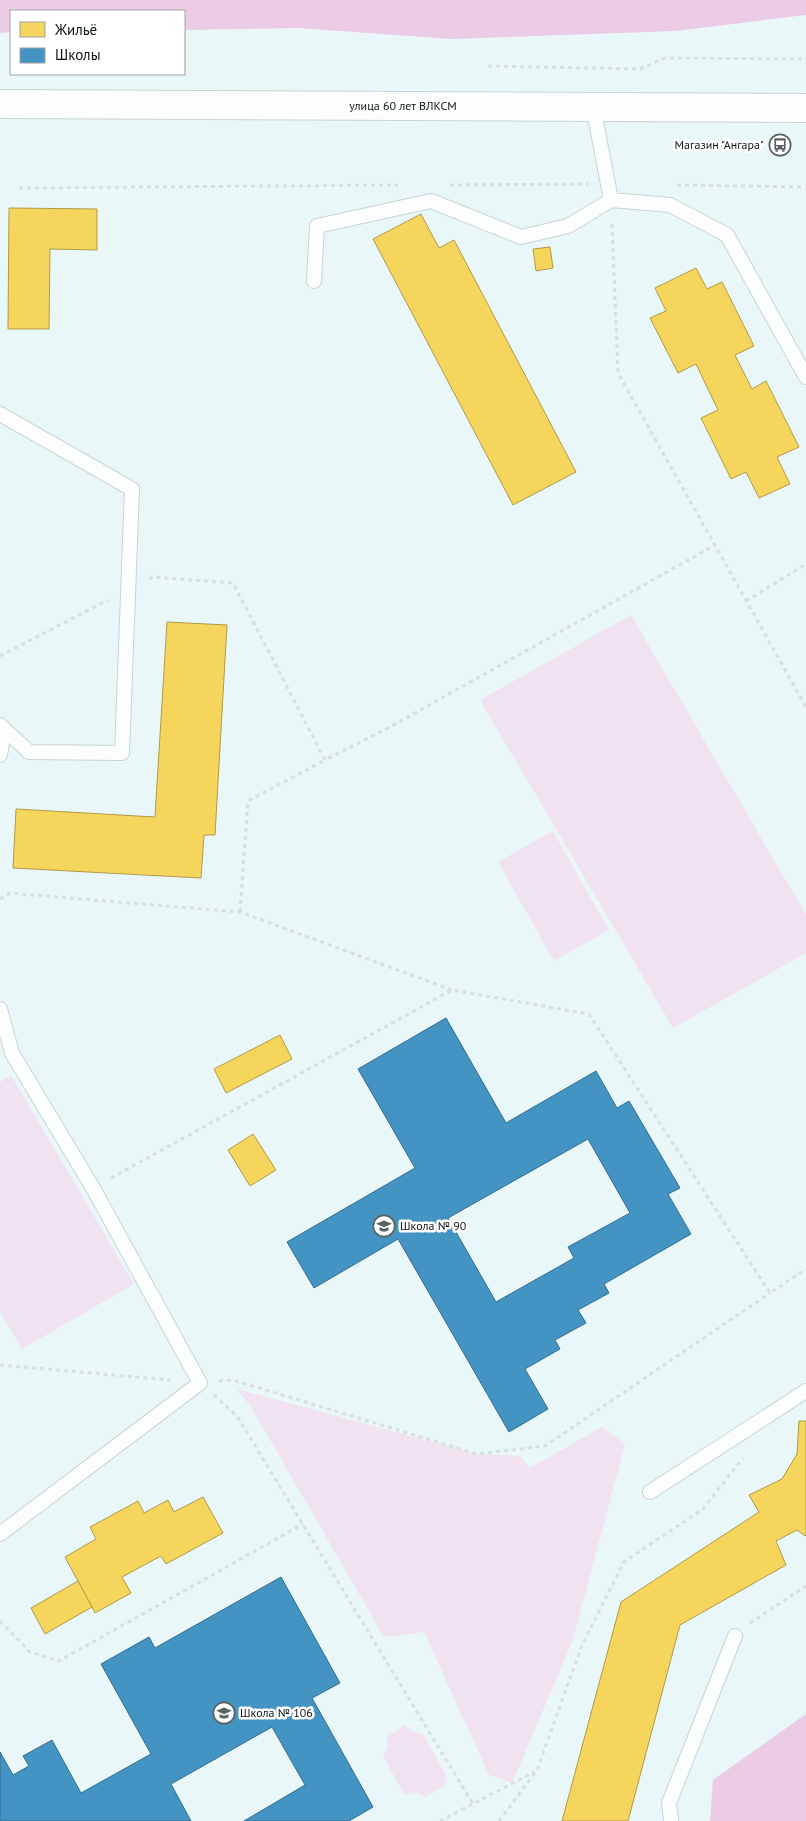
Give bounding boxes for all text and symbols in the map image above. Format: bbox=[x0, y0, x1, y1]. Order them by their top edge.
legend bbox=[10, 10, 185, 75]
text: Жильё bbox=[54, 20, 97, 39]
text: Школы bbox=[55, 45, 101, 64]
street label: улица 60 лет ВЛКСМ bbox=[349, 98, 457, 113]
bus stop icon: Магазин "Ангара" bbox=[768, 133, 792, 157]
place label: Магазин "Ангара" bbox=[675, 137, 764, 152]
school or university icon: Школа № 90 bbox=[372, 1214, 396, 1238]
place label: Школа № 90 bbox=[400, 1218, 467, 1233]
school or university icon: Школа № 106 bbox=[212, 1701, 236, 1725]
place label: Школа № 106 bbox=[240, 1705, 313, 1720]

